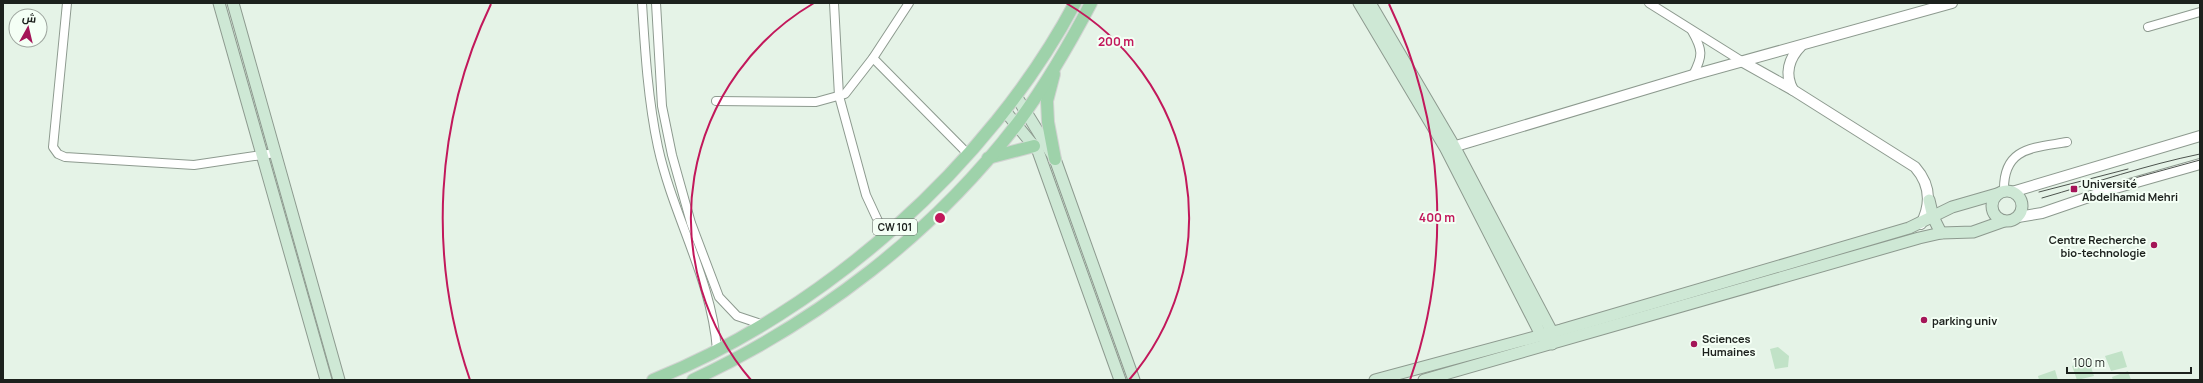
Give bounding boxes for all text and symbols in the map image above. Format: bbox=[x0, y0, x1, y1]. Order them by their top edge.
north arrow bbox=[8, 8, 48, 48]
text: ش bbox=[21, 9, 37, 26]
text: 200 m bbox=[1098, 33, 1134, 50]
place label: Université Abdelhamid Mehri bbox=[2082, 176, 2178, 204]
marker: Université Abdelhamid Mehri bbox=[2069, 184, 2079, 194]
text: 400 m bbox=[1419, 209, 1455, 226]
centre of rings bbox=[933, 211, 947, 225]
road number: CW 101 bbox=[873, 219, 917, 235]
place label: Centre Recherche bio-technologie bbox=[2049, 232, 2146, 260]
marker: Centre Recherche bio-technologie bbox=[2149, 240, 2159, 250]
place label: parking univ bbox=[1932, 313, 1997, 328]
marker: parking univ bbox=[1919, 315, 1929, 325]
place label: Sciences Humaines bbox=[1702, 331, 1756, 359]
marker: Sciences Humaines bbox=[1689, 339, 1699, 349]
scale bar bbox=[2067, 349, 2191, 375]
text: 100 m bbox=[2073, 354, 2105, 371]

